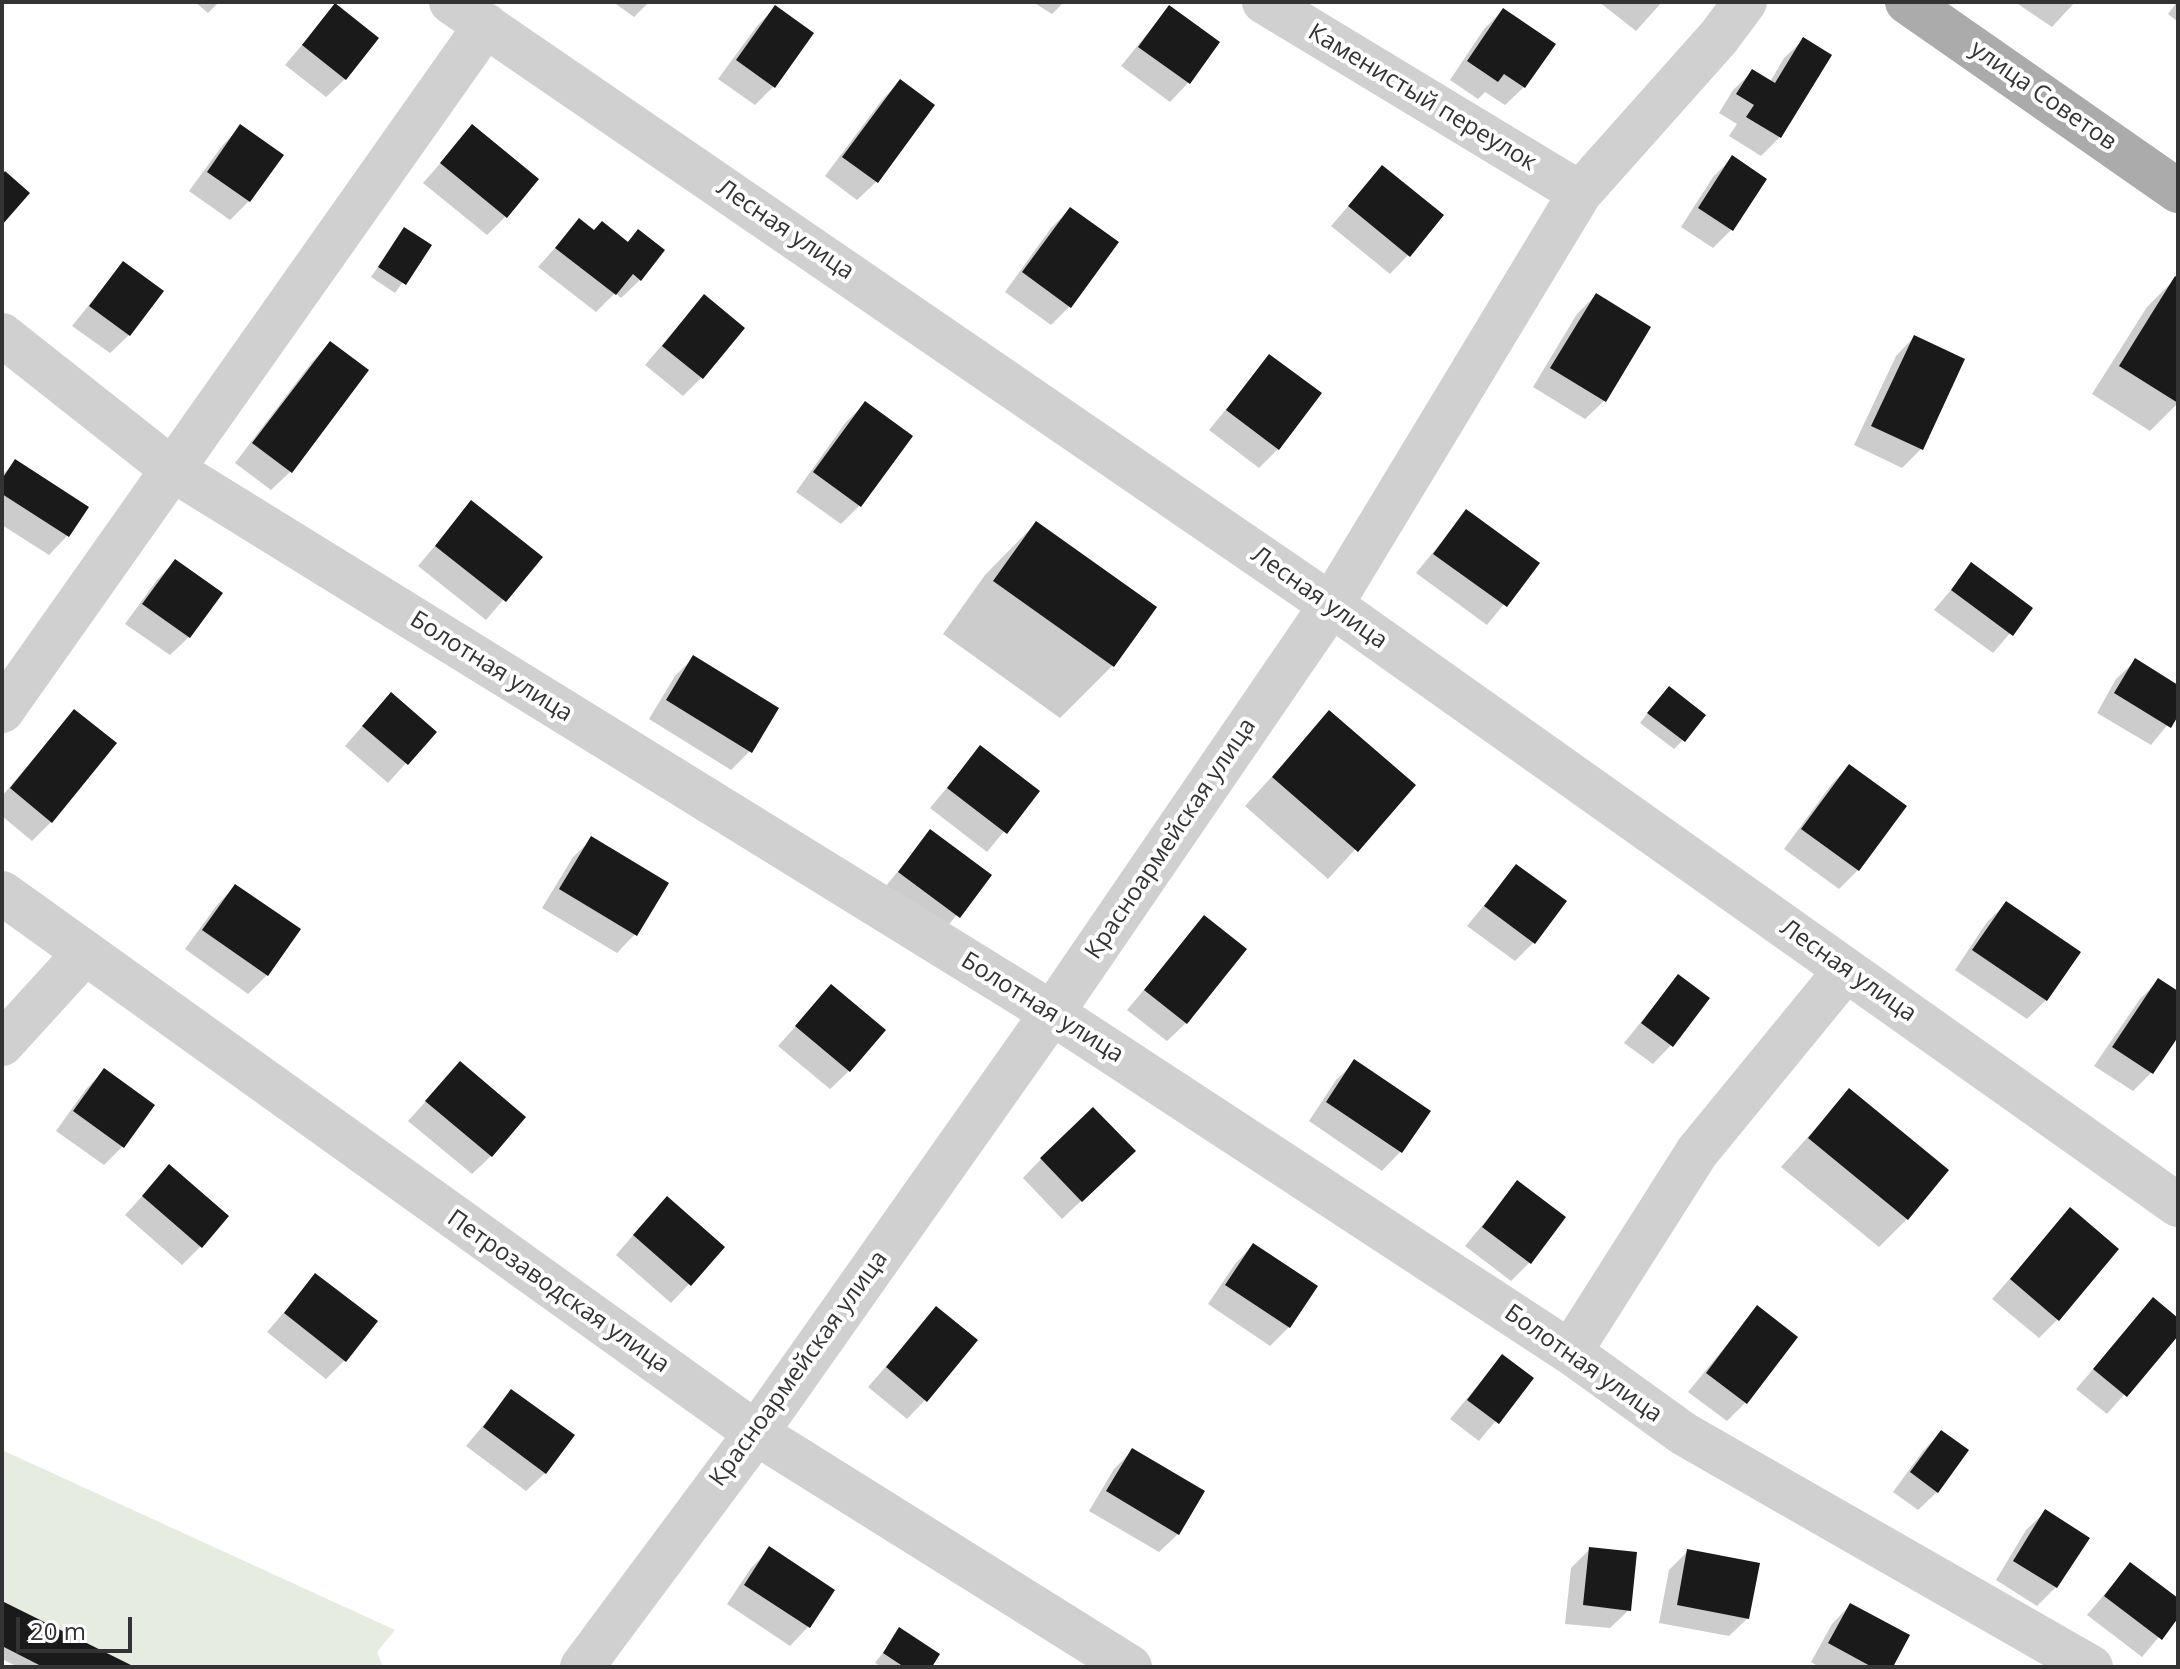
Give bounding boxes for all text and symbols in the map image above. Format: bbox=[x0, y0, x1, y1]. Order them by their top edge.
street label: Каменистый переулок bbox=[1303, 18, 1541, 178]
street label: улица Советов bbox=[1964, 35, 2122, 157]
street label: Лесная улица bbox=[711, 174, 859, 286]
street label: Лесная улица bbox=[1246, 541, 1392, 655]
street label: Болотная улица bbox=[404, 606, 578, 728]
street label: Красноармейская улица bbox=[1080, 713, 1262, 965]
street label: Лесная улица bbox=[1775, 914, 1921, 1028]
street label: Болотная улица bbox=[955, 947, 1129, 1069]
street label: Петрозаводская улица bbox=[441, 1204, 675, 1380]
street label: Красноармейская улица bbox=[704, 1246, 894, 1492]
street label: Болотная улица bbox=[1499, 1299, 1667, 1429]
scale bar bbox=[20, 1601, 136, 1651]
text: 20 m bbox=[30, 1614, 86, 1647]

